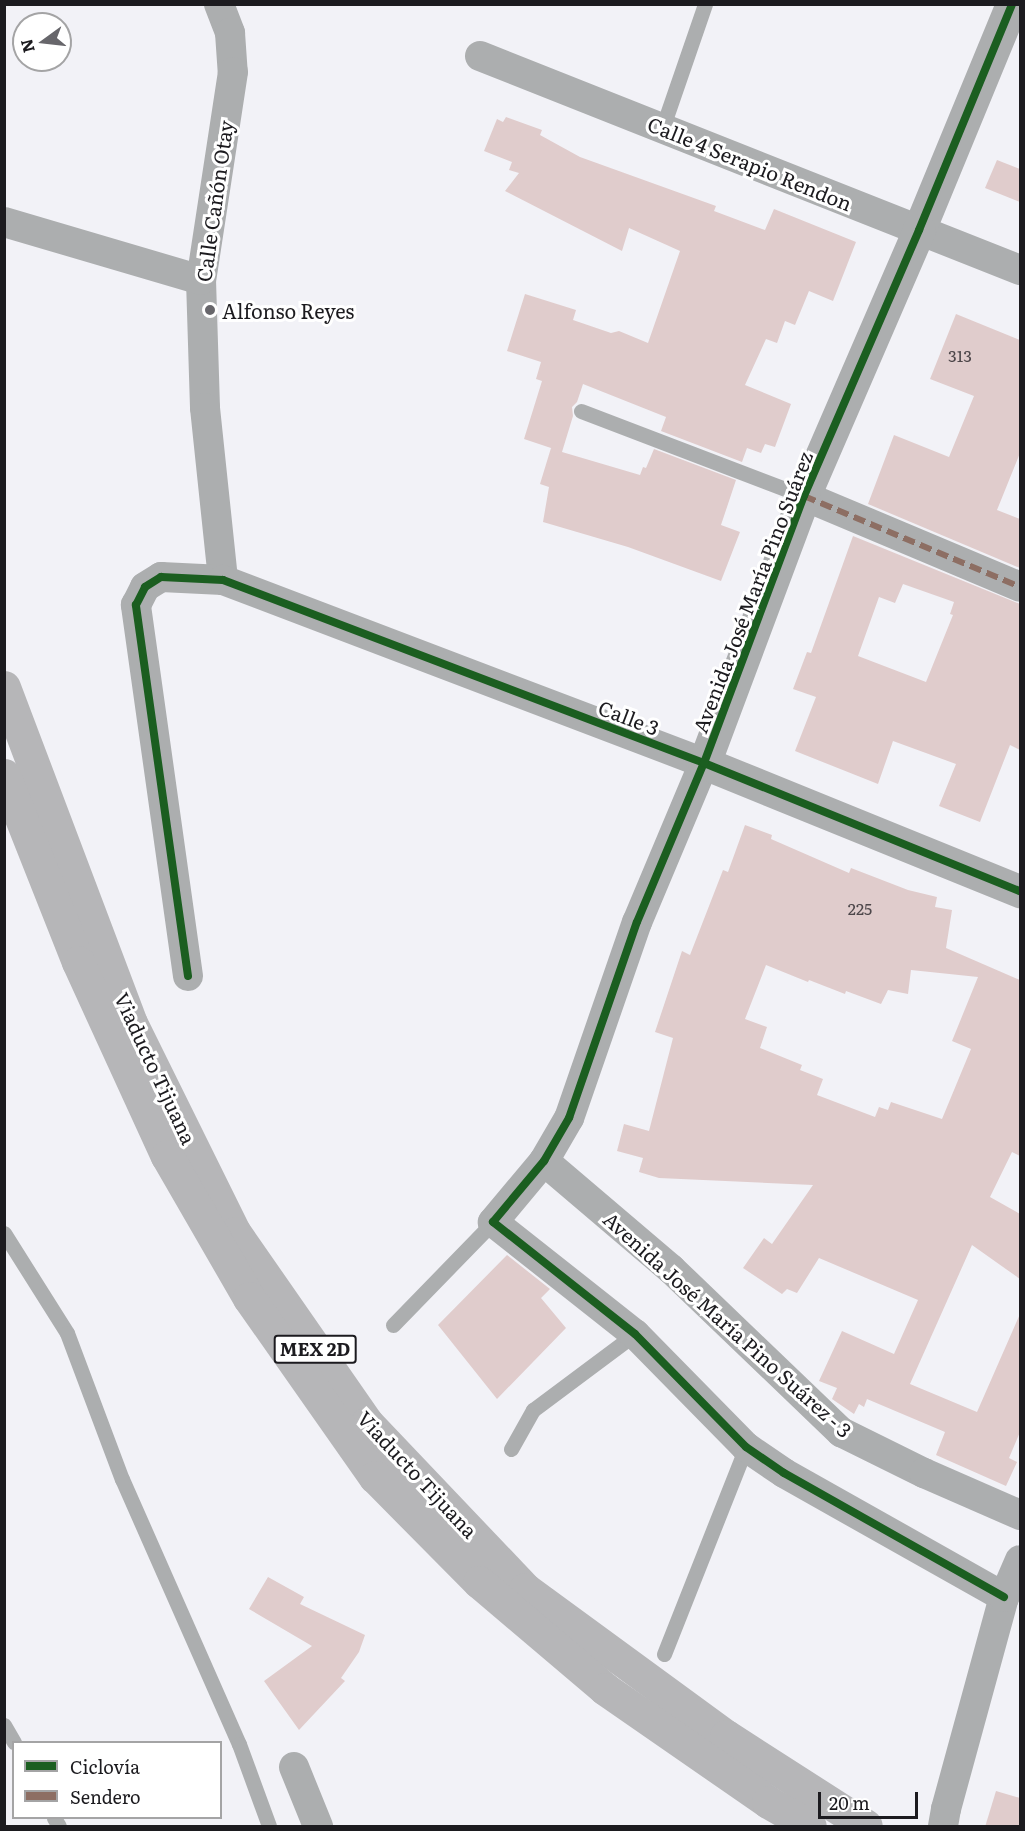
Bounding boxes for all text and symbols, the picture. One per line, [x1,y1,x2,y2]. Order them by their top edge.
north arrow [12,12,72,72]
text: N [13,37,40,56]
street label: Calle 4 Serapio Rendon [644,111,856,215]
street label: Calle Cañón Otay [191,119,237,283]
place label: Alfonso Reyes [222,298,354,322]
marker: Alfonso Reyes [203,303,217,317]
house number: 313 [948,345,972,365]
street label: Avenida José María Pino Suárez [687,448,817,736]
street label: Calle 3 [595,695,663,739]
house number: 225 [848,898,872,918]
street label: Viaducto Tijuana [110,988,202,1148]
street label: Avenida José María Pino Suárez - 3 [599,1206,857,1442]
road number: MEX 2D [273,1334,357,1364]
street label: Viaducto Tijuana [353,1406,483,1542]
legend [12,1741,222,1819]
text: Ciclovía [70,1753,140,1780]
scale bar [821,1780,922,1818]
text: Sendero [70,1783,141,1810]
text: 20 m [829,1789,870,1816]

